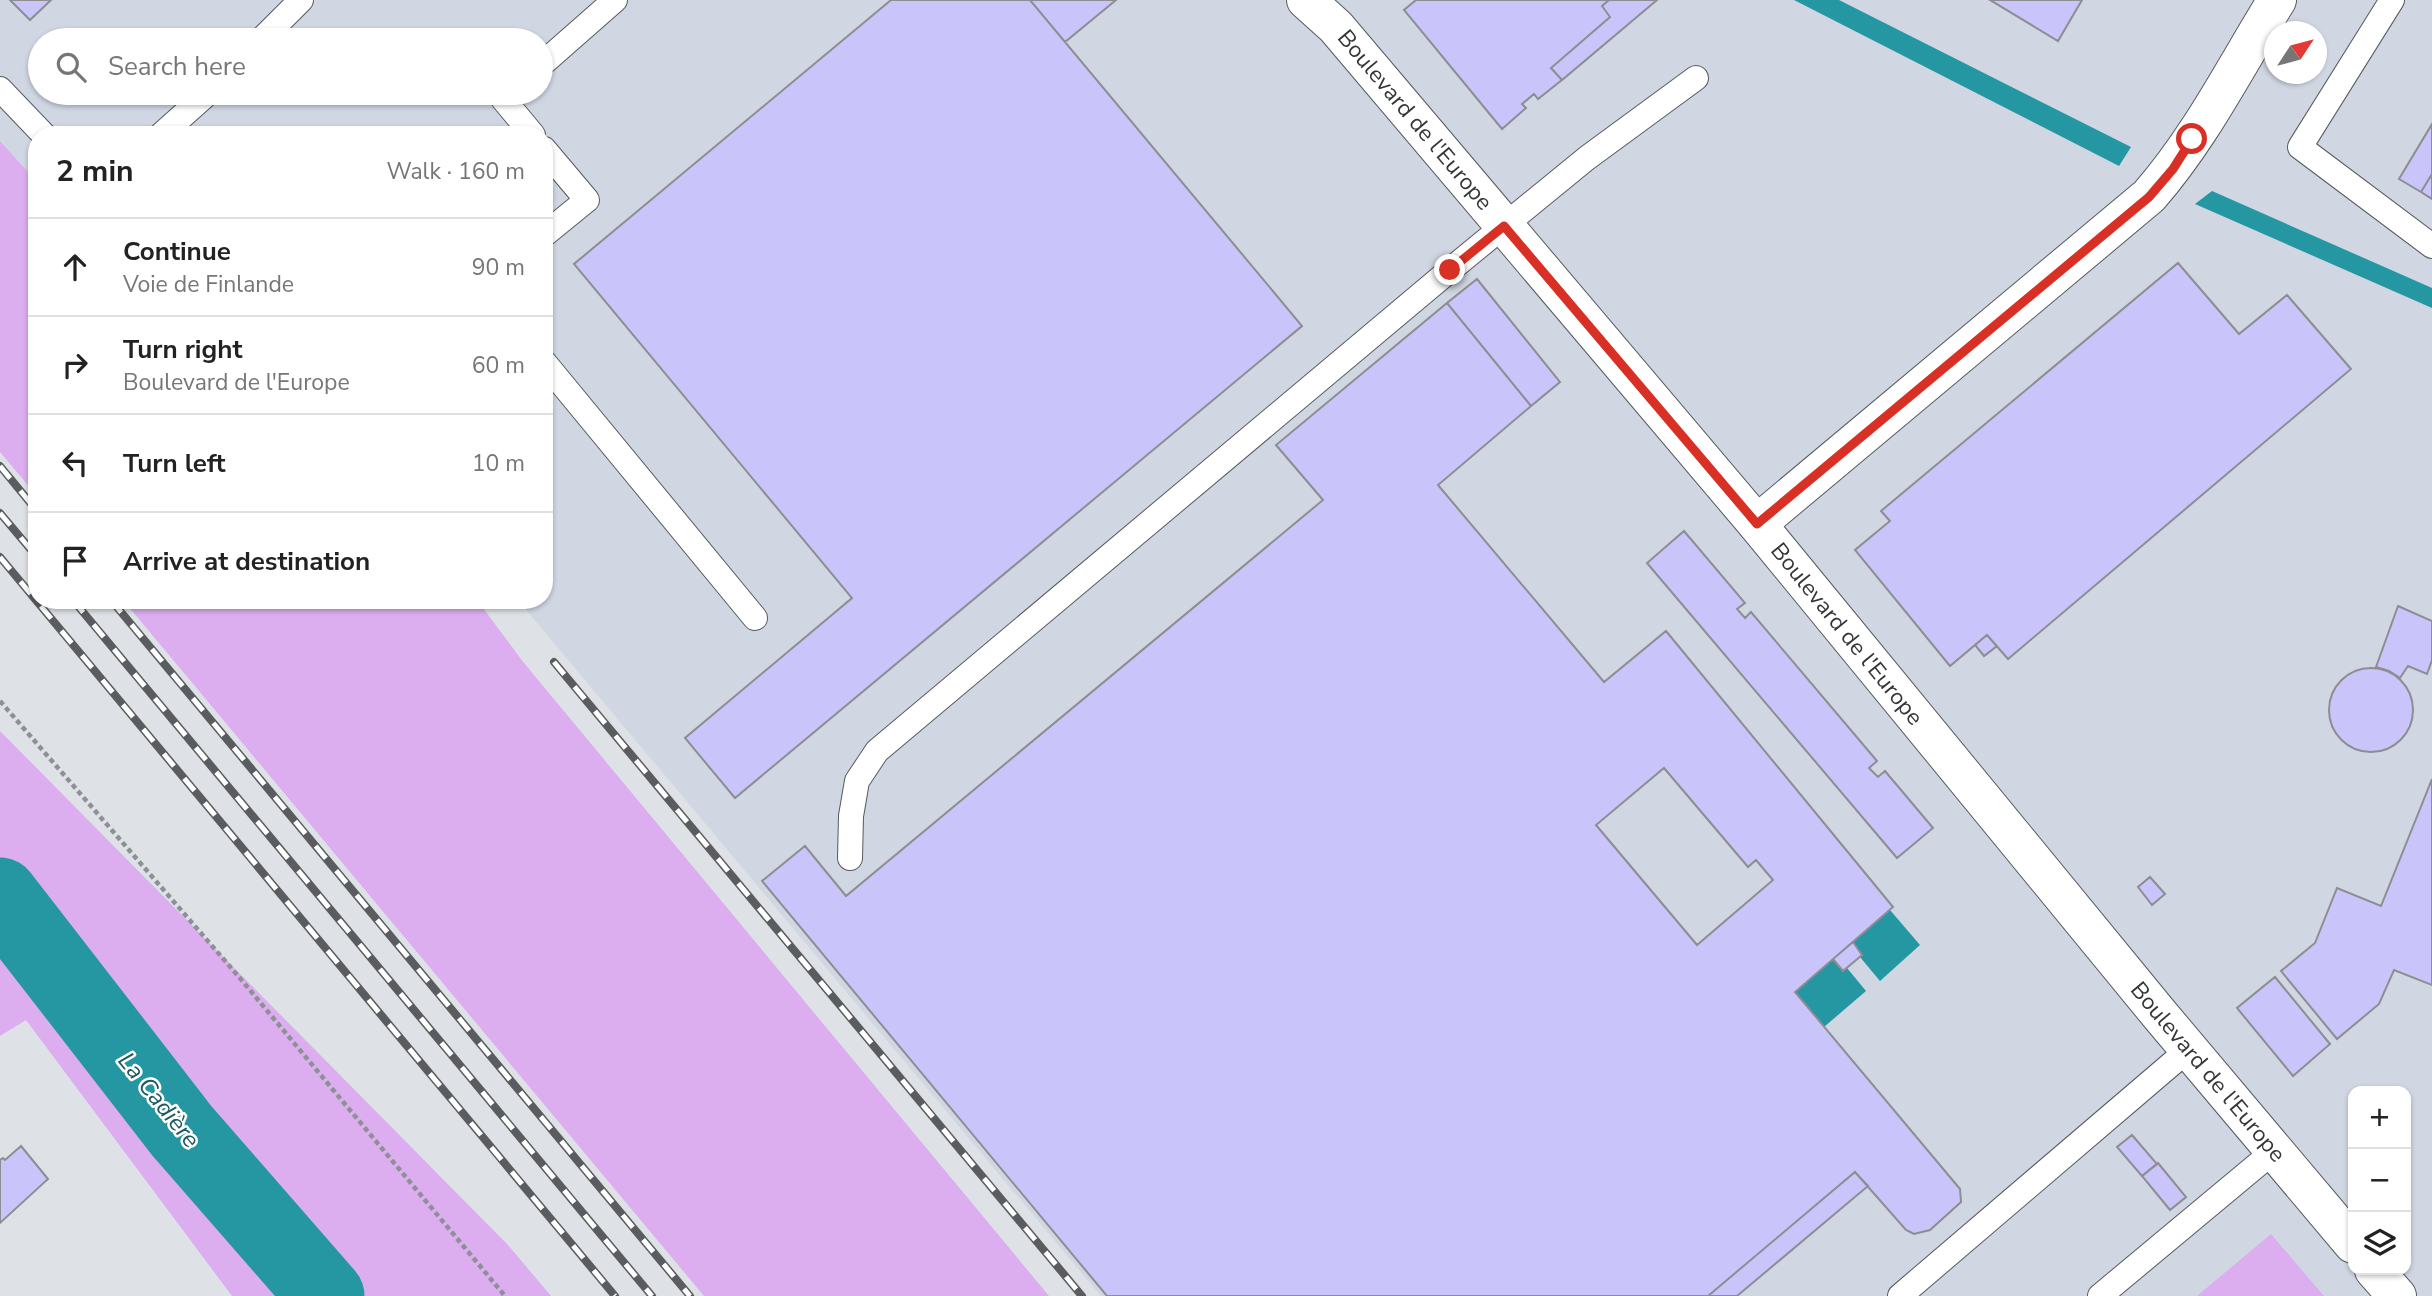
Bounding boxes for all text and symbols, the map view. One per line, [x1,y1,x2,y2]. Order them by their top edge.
north arrow [2264,21,2327,84]
street label: Boulevard de l'Europe [1330,23,1500,217]
search box [28,28,553,105]
icon: search [52,48,90,86]
text: Search here [108,49,246,84]
route start [2176,123,2207,154]
text: 2 min [56,151,134,192]
text: Walk · 160 m [386,156,525,187]
text: Continue [123,234,231,269]
icon: ahead [56,248,94,286]
text: 90 m [472,252,525,283]
route end [1434,254,1465,285]
text: Voie de Finlande [123,269,294,300]
text: Turn right [123,332,242,367]
icon: right [56,346,94,384]
text: 60 m [472,350,525,381]
text: Boulevard de l'Europe [123,367,350,398]
icon: left [56,444,94,482]
text: Turn left [123,446,226,481]
text: 10 m [472,448,525,479]
street label: Boulevard de l'Europe [1764,536,1930,732]
icon: arrive [56,542,94,580]
text: Arrive at destination [123,544,370,579]
street label: Boulevard de l'Europe [2123,975,2293,1169]
water label: La Cadière [111,1046,207,1155]
map controls [2348,1086,2411,1275]
button: + [2348,1086,2411,1149]
button: − [2348,1149,2411,1212]
button: layers [2348,1212,2411,1275]

